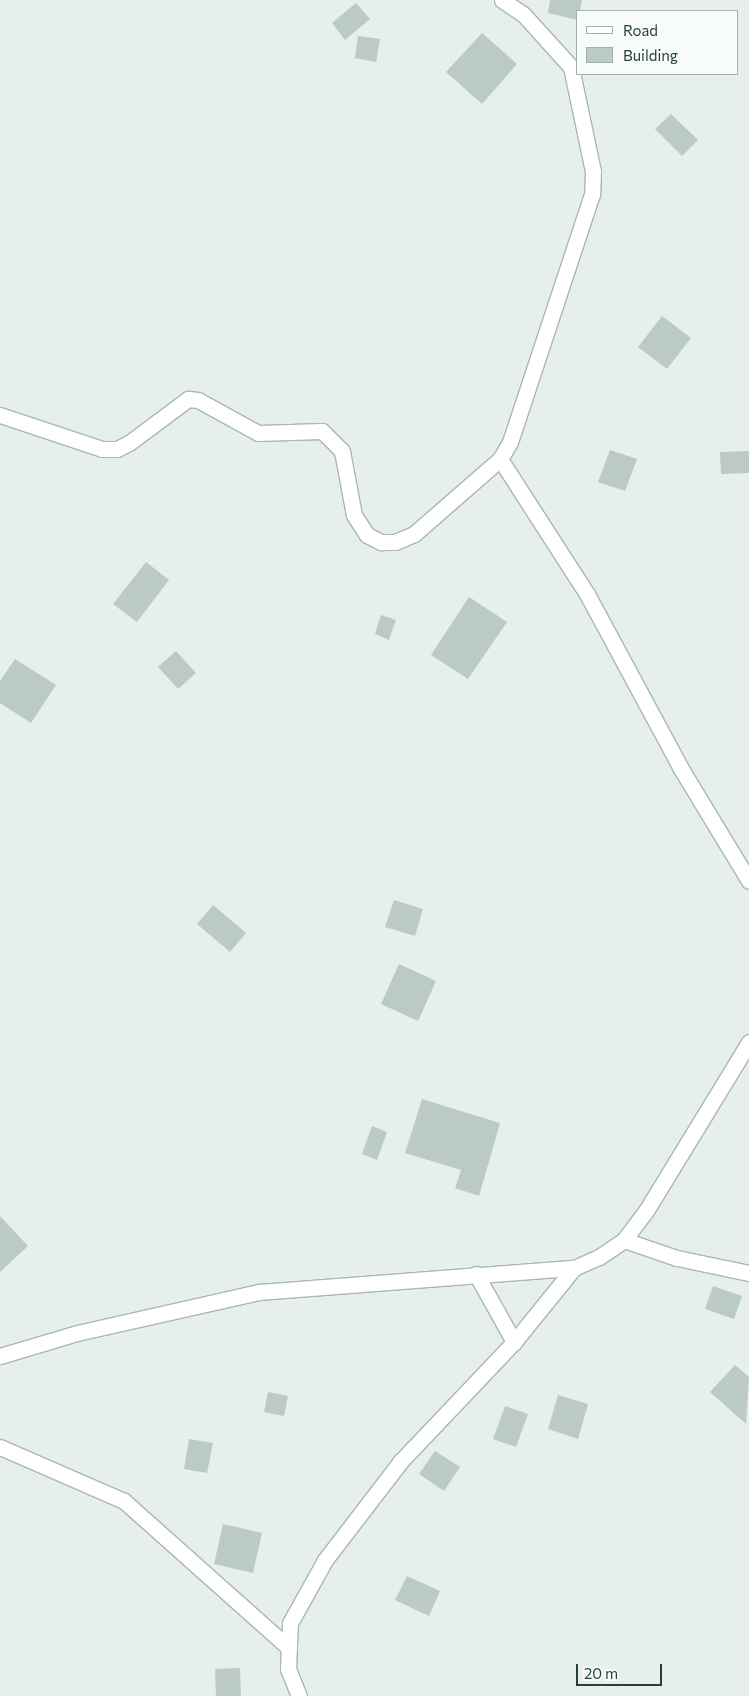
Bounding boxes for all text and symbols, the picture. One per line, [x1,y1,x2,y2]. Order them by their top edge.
legend [576,10,739,75]
text: Road [623,21,658,39]
text: Building [623,46,678,64]
scale bar [579,1654,665,1686]
text: 20 m [584,1664,618,1682]

